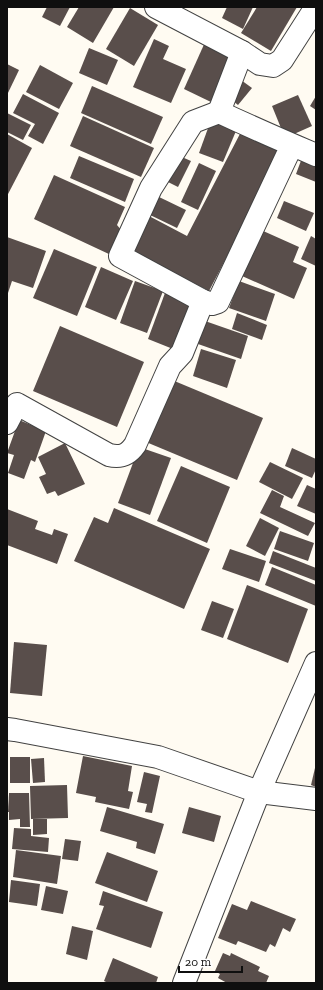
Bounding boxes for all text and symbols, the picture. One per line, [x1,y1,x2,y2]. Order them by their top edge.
scale bar [179,948,242,974]
text: 20 m [185,955,212,969]

